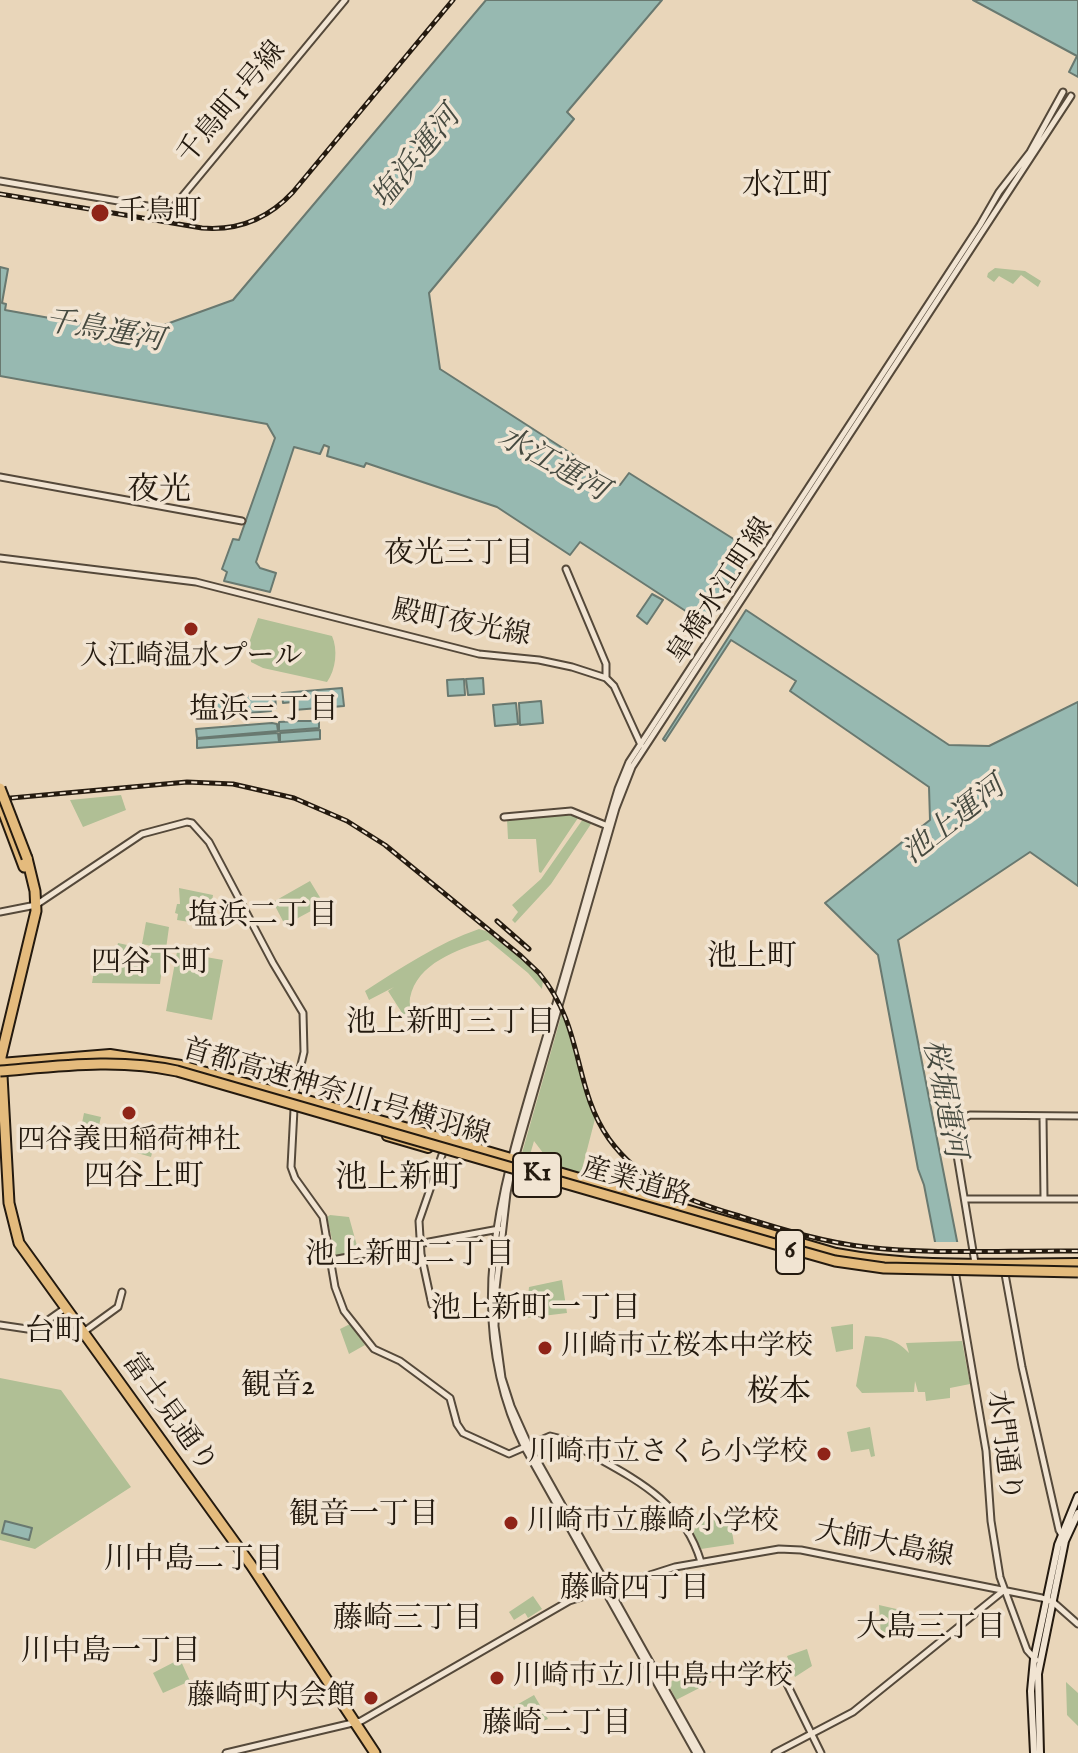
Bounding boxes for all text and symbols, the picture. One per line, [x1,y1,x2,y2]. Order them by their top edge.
street label: 千鳥町1号線 [172,36,294,172]
water label: 塩浜運河 [366,101,470,217]
district label: 水江町 [742,170,832,206]
place label: 千鳥町 [118,196,202,230]
marker: 千鳥町 [89,202,111,224]
water label: 千鳥運河 [42,305,166,361]
water label: 水江運河 [491,421,613,511]
district label: 夜光 [127,473,191,511]
street label: 皐橋水江町線 [662,512,782,672]
district label: 夜光三丁目 [384,538,534,574]
street label: 殿町夜光線 [389,595,533,655]
marker: 入江崎温水プール [182,620,200,638]
place label: 入江崎温水プール [79,641,303,675]
district label: 塩浜三丁目 [189,694,339,730]
water label: 池上運河 [897,771,1013,873]
district label: 塩浜二丁目 [188,900,338,936]
district label: 池上町 [707,941,797,977]
district label: 四谷下町 [91,947,211,983]
district label: 池上新町三丁目 [346,1007,556,1043]
street label: 首都高速神奈川1号横羽線 [178,1034,494,1154]
water label: 桜堀運河 [913,1037,971,1161]
marker: 四谷義田稲荷神社 [120,1104,138,1122]
place label: 四谷義田稲荷神社 [17,1125,241,1159]
street label: 産業道路 [578,1152,694,1216]
road number: K1 [513,1153,561,1197]
district label: 四谷上町 [84,1161,204,1197]
district label: 池上新町 [335,1161,463,1199]
road number: 6 [776,1230,804,1274]
district label: 池上新町二丁目 [305,1239,515,1275]
district label: 池上新町一丁目 [431,1293,641,1329]
district label: 台町 [25,1316,85,1352]
place label: 川崎市立桜本中学校 [561,1331,813,1365]
marker: 川崎市立桜本中学校 [536,1339,554,1357]
street label: 富士見通り [113,1347,223,1481]
district label: 観音2 [241,1370,315,1406]
district label: 桜本 [747,1375,811,1413]
street label: 水門通り [979,1388,1025,1504]
place label: 川崎市立さくら小学校 [528,1437,808,1471]
marker: 川崎市立さくら小学校 [815,1445,833,1463]
district label: 観音一丁目 [289,1499,439,1535]
place label: 川崎市立藤崎小学校 [527,1506,779,1540]
marker: 川崎市立藤崎小学校 [502,1514,520,1532]
street label: 大師大島線 [812,1516,956,1576]
district label: 川中島二丁目 [104,1544,284,1580]
district label: 藤崎四丁目 [560,1573,710,1609]
district label: 藤崎三丁目 [333,1603,483,1639]
district label: 大島三丁目 [856,1612,1006,1648]
district label: 川中島一丁目 [21,1636,201,1672]
place label: 川崎市立川中島中学校 [513,1661,793,1695]
marker: 川崎市立川中島中学校 [488,1669,506,1687]
place label: 藤崎町内会館 [187,1681,355,1715]
marker: 藤崎町内会館 [362,1689,380,1707]
district label: 藤崎二丁目 [482,1708,632,1744]

